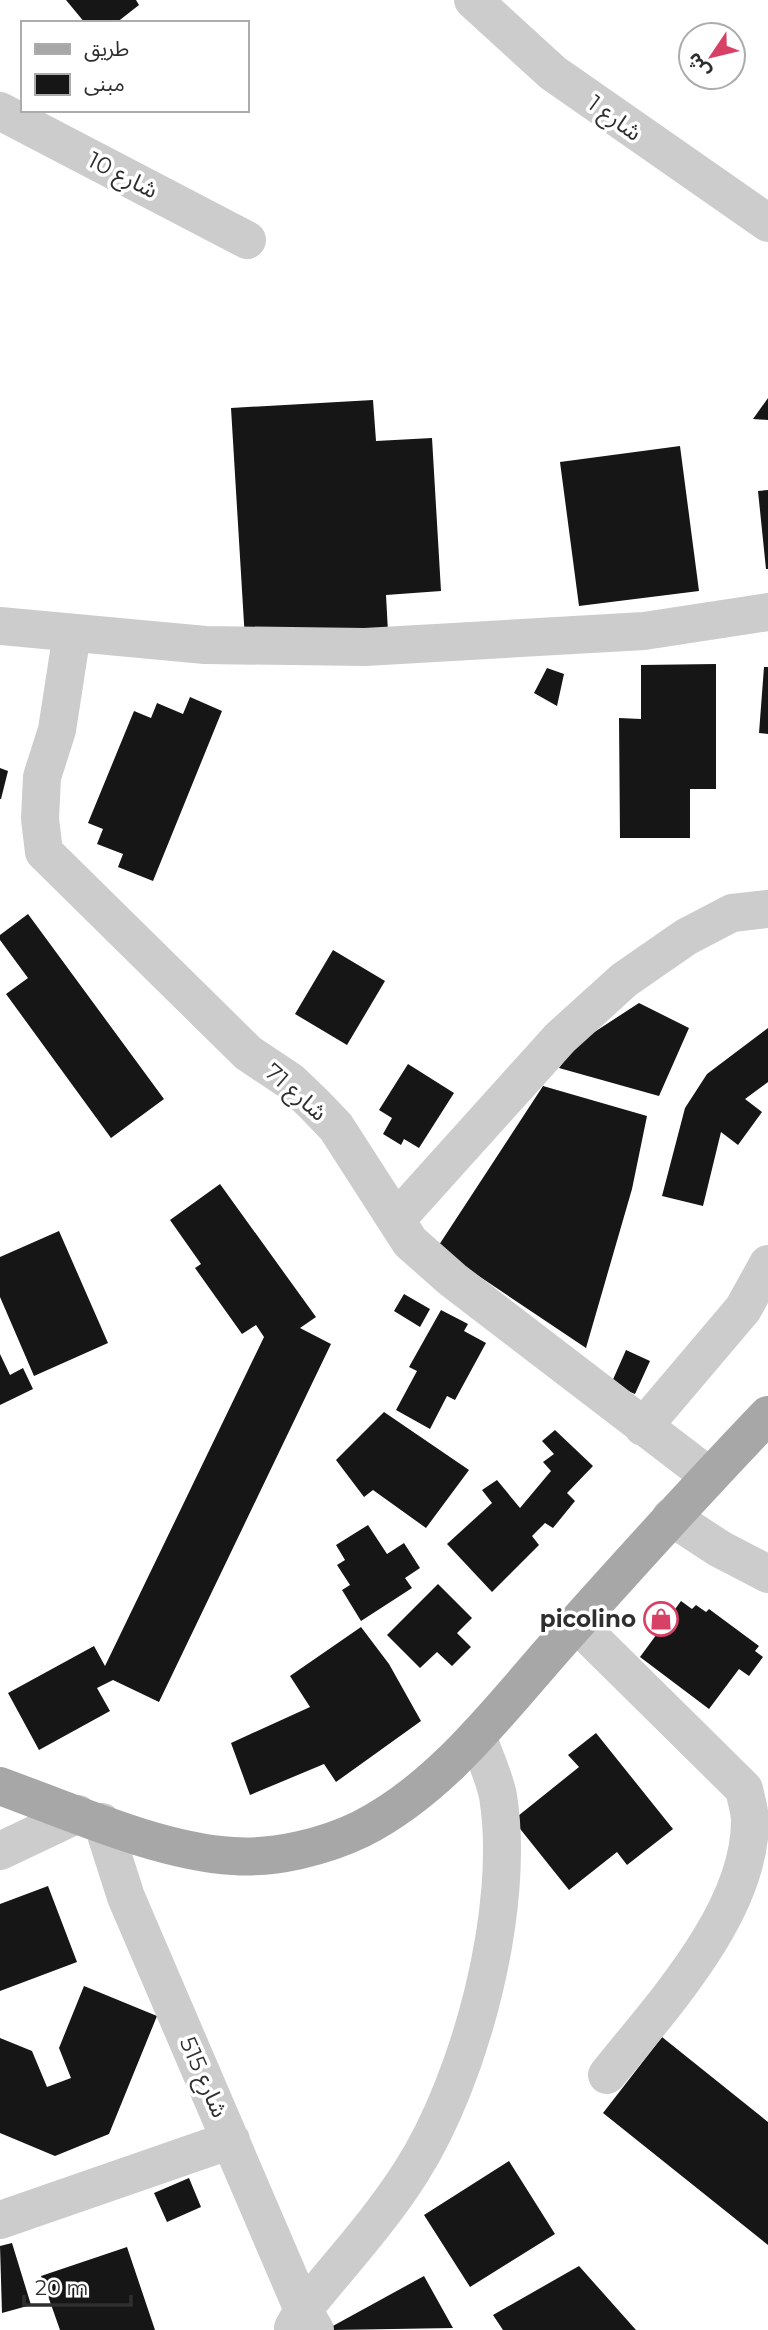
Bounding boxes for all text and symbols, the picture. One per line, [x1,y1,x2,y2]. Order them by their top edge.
legend [21,21,248,112]
north arrow [677,21,747,91]
text: طريق [84,36,129,62]
text: ش [682,48,715,83]
text: مبنى [84,71,125,96]
street label: شارع 1 [581,89,647,149]
street label: شارع 10 [82,146,162,207]
street label: شارع 71 [257,1058,333,1129]
shop icon: picolino [642,1600,680,1638]
place label: picolino [540,1605,636,1633]
street label: شارع 515 [171,2032,234,2123]
scale bar [24,2264,131,2308]
text: 20 m [35,2275,89,2300]

